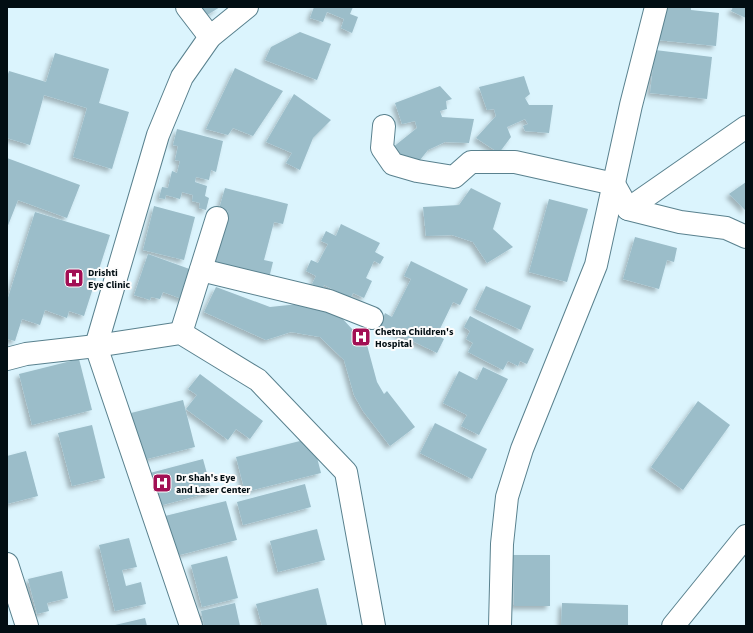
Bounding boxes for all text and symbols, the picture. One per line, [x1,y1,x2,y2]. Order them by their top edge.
place label: Drishti Eye Clinic [88,266,131,292]
hospital icon: Drishti Eye Clinic [63,267,85,289]
place label: Chetna Children's Hospital [375,325,454,351]
hospital icon: Chetna Children's Hospital [350,326,372,348]
place label: Dr Shah's Eye and Laser Center [176,471,250,497]
hospital icon: Dr Shah's Eye and Laser Center [151,472,173,494]

